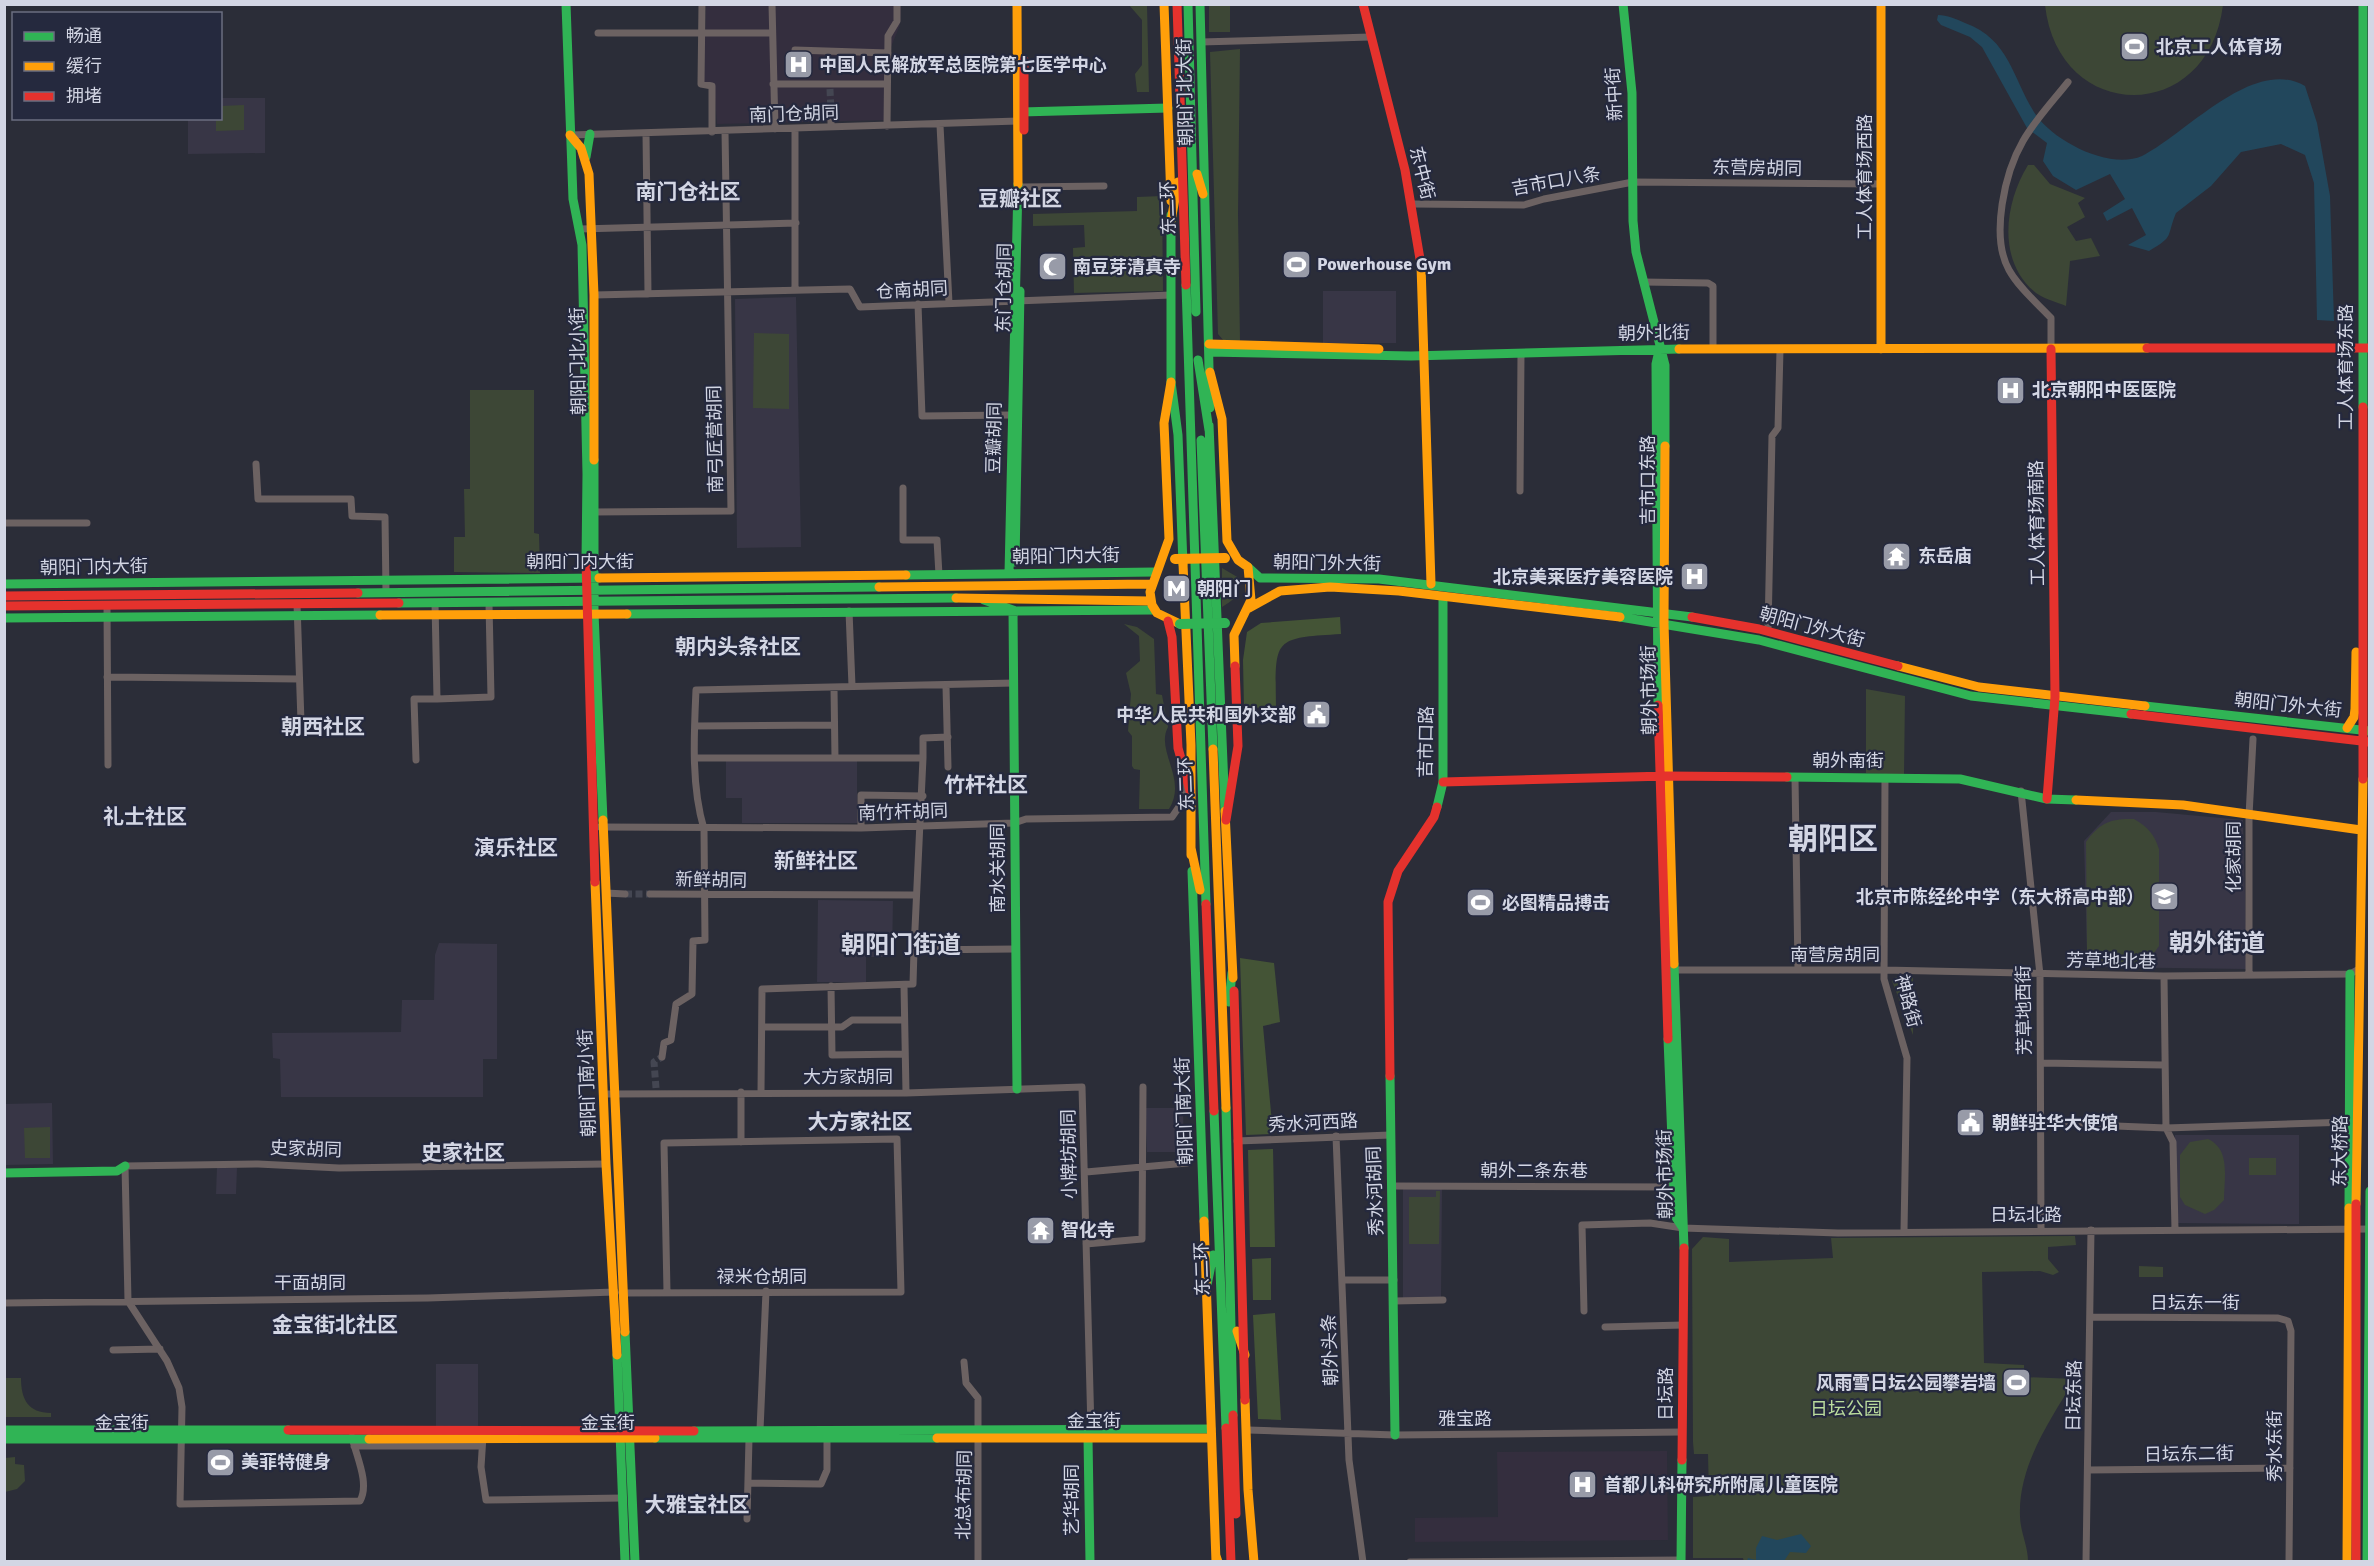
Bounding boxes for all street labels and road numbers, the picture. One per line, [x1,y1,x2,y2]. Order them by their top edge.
street label: 朝阳门北大街 [1173,38,1197,146]
street label: 新中街 [1602,66,1626,122]
street label: 南门仓胡同 [749,101,839,127]
street label: 工人体育场西路 [1854,114,1876,240]
street label: 东中街 [1405,144,1439,202]
street label: 东营房胡同 [1712,156,1802,180]
street label: 吉市口八条 [1510,162,1602,200]
street label: 东二环 [1156,181,1180,235]
street label: 东门仓胡同 [992,243,1016,333]
street label: 仓南胡同 [875,277,949,303]
street label: 工人体育场东路 [2335,304,2357,430]
street label: 朝阳门北小街 [566,307,590,415]
street label: 朝外北街 [1618,321,1690,345]
street label: 南弓匠营胡同 [703,385,727,493]
street label: 豆瓣胡同 [982,402,1006,474]
street label: 吉市口东路 [1637,435,1659,525]
street label: 工人体育场南路 [2025,460,2049,586]
street label: 朝阳门内大街 [1012,544,1120,568]
street label: 朝阳门内大街 [526,551,634,573]
street label: 朝阳门外大街 [1273,551,1381,575]
street label: 朝阳门内大街 [40,555,148,579]
street label: 朝阳门外大街 [1757,602,1867,652]
street label: 朝外市场街 [1637,645,1661,735]
street label: 朝阳门外大街 [2233,688,2343,722]
street label: 吉市口路 [1414,706,1438,778]
street label: 朝外南街 [1812,750,1884,772]
street label: 东二环 [1174,757,1198,811]
street label: 南竹杆胡同 [858,799,948,825]
street label: 化家胡同 [2223,821,2245,893]
street label: 南水关胡同 [987,823,1009,913]
street label: 新鲜胡同 [675,868,747,892]
street label: 南营房胡同 [1790,944,1880,966]
street label: 芳草地北巷 [2066,949,2156,973]
street label: 芳草地西街 [2012,965,2036,1055]
street label: 神路街 [1890,972,1926,1030]
street label: 朝阳门南小街 [574,1029,600,1137]
street label: 朝阳门南大街 [1171,1057,1197,1165]
street label: 大方家胡同 [803,1066,893,1088]
street label: 小牌坊胡同 [1057,1109,1081,1199]
street label: 秀水河西路 [1267,1110,1359,1136]
street label: 东大桥路 [2328,1115,2352,1187]
street label: 朝外市场街 [1653,1129,1677,1219]
street label: 史家胡同 [270,1137,342,1161]
street label: 秀水河胡同 [1362,1146,1388,1236]
street label: 朝外二条东巷 [1480,1160,1588,1182]
street label: 日坛北路 [1990,1204,2062,1226]
street label: 东二环 [1190,1242,1214,1296]
street label: 禄米仓胡同 [717,1266,807,1288]
street label: 干面胡同 [274,1272,346,1294]
street label: 日坛东一街 [2150,1292,2240,1314]
street label: 朝外头条 [1318,1314,1342,1386]
street label: 日坛东路 [2062,1360,2086,1432]
street label: 日坛路 [1655,1367,1677,1421]
street label: 雅宝路 [1438,1408,1492,1430]
street label: 金宝街 [1067,1410,1121,1432]
street label: 秀水东街 [2264,1410,2286,1482]
street label: 金宝街 [95,1412,149,1434]
street label: 金宝街 [581,1412,635,1434]
street label: 日坛东二街 [2144,1442,2234,1466]
street label: 北总布胡同 [952,1450,976,1540]
street label: 艺华胡同 [1061,1464,1083,1536]

